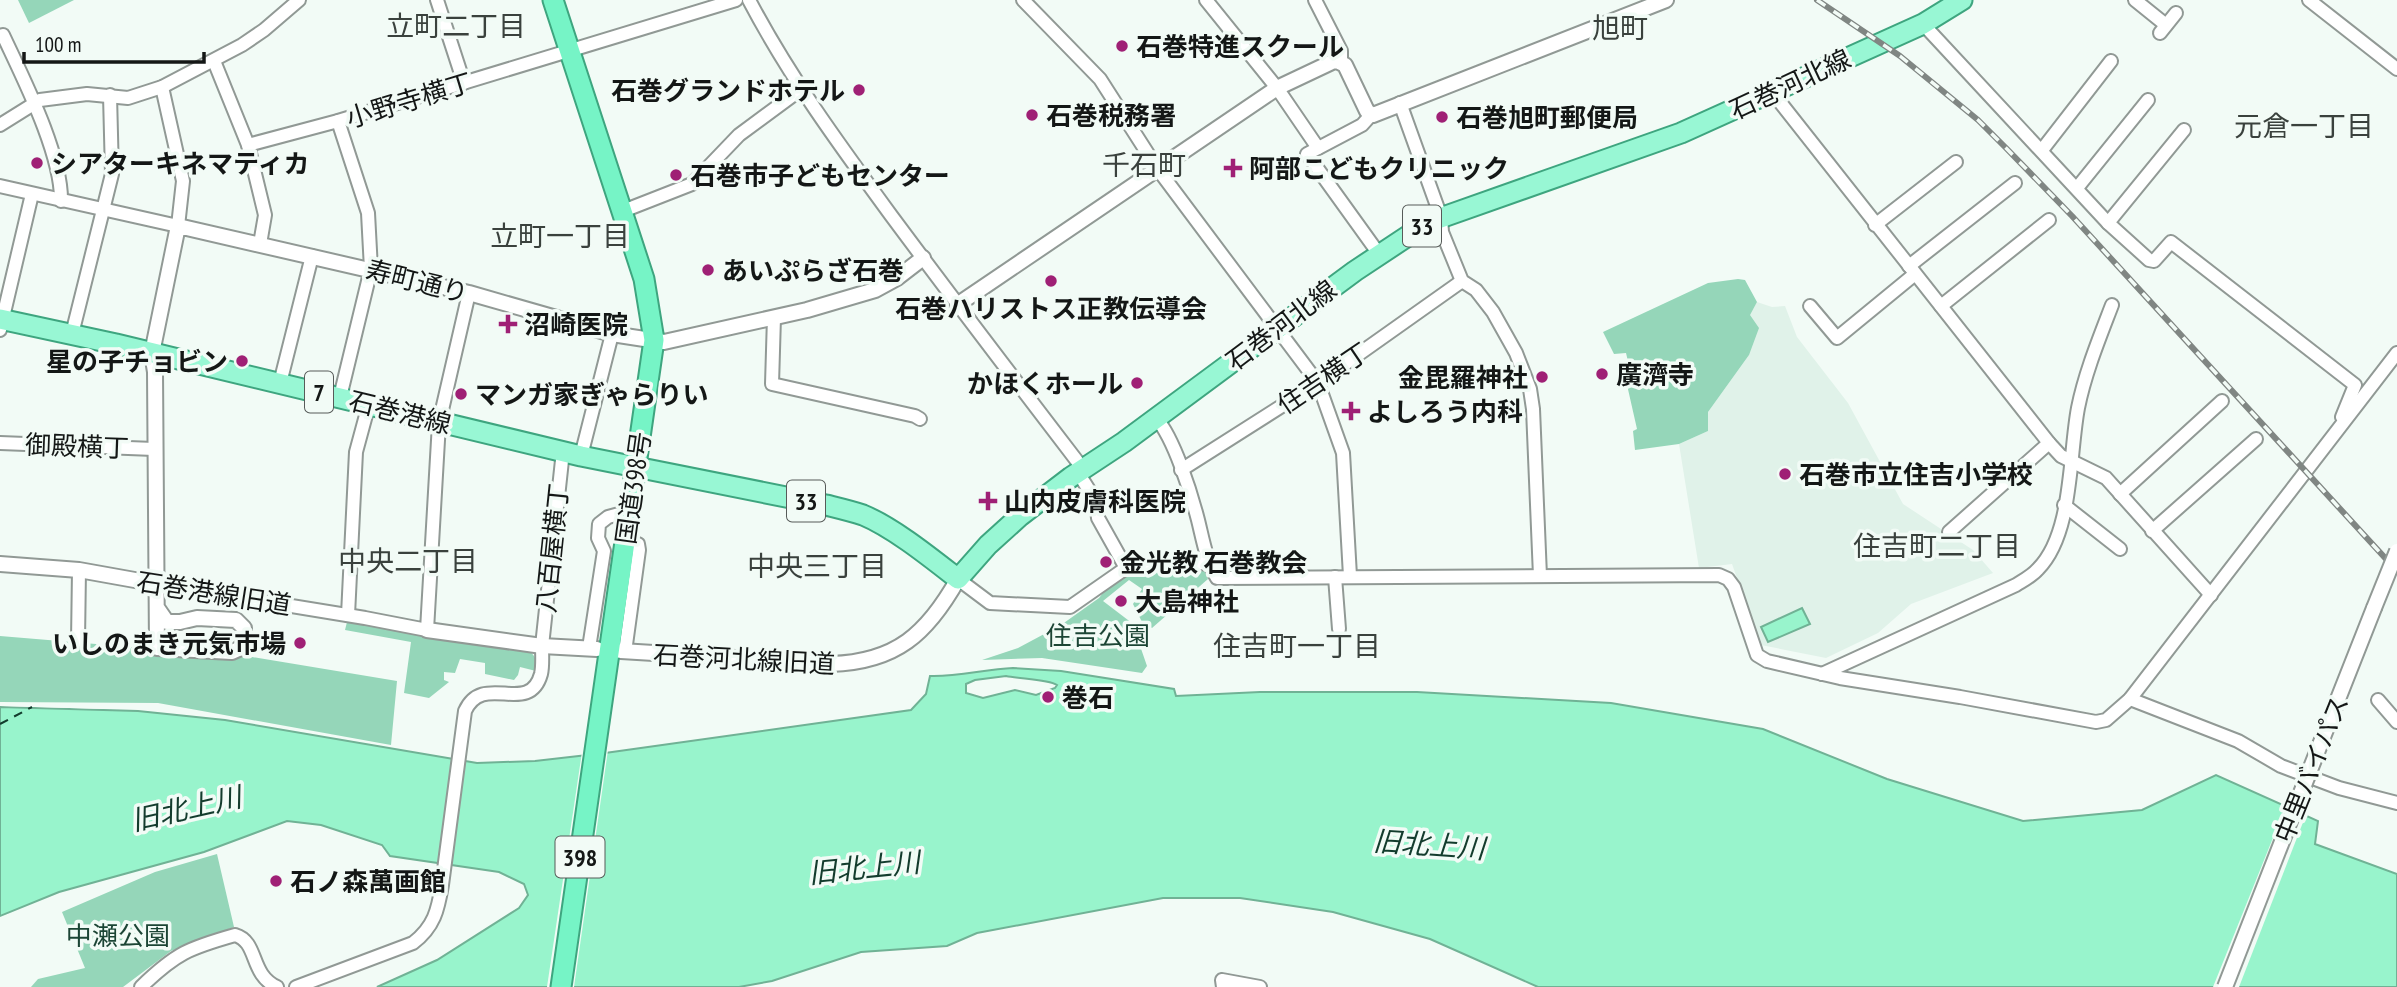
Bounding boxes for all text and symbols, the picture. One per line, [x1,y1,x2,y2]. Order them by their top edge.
district label: 立町二丁目 [386,7,526,44]
district label: 旭町 [1592,9,1648,46]
scale bar [24,21,205,65]
place label: 石巻特進スクール [1136,30,1344,63]
text: 100 m [35,31,81,58]
marker: 石巻特進スクール [1114,38,1130,54]
street label: 石巻河北線 [1724,42,1856,126]
street label: 小野寺横丁 [342,65,476,135]
place label: 石巻グランドホテル [611,74,845,107]
marker: 石巻グランドホテル [851,82,867,98]
place label: 石巻税務署 [1046,99,1176,132]
place label: 石巻旭町郵便局 [1456,101,1638,134]
marker: 石巻税務署 [1024,107,1040,123]
district label: 元倉一丁目 [2234,107,2374,144]
marker: 石巻旭町郵便局 [1434,109,1450,125]
district label: 千石町 [1102,146,1186,183]
place label: シアターキネマティカ [51,147,309,180]
place label: 阿部こどもクリニック [1249,152,1509,185]
marker: シアターキネマティカ [29,155,45,171]
marker: 阿部こどもクリニック [1223,158,1243,178]
place label: 石巻市子どもセンター [690,159,950,192]
marker: 石巻市子どもセンター [668,167,684,183]
road number: 33 [1403,206,1441,246]
district label: 立町一丁目 [490,217,630,254]
street label: 寿町通り [363,252,471,310]
place label: あいぷらざ石巻 [722,254,904,287]
marker: あいぷらざ石巻 [700,262,716,278]
marker: 石巻ハリストス正教伝導会 [1043,273,1059,289]
street label: 石巻河北線 [1219,273,1343,377]
place label: 石巻ハリストス正教伝導会 [895,292,1207,325]
place label: 沼崎医院 [524,308,628,341]
marker: 沼崎医院 [498,314,518,334]
street label: 住吉横丁 [1271,335,1375,421]
place label: 星の子チョビン [46,345,228,378]
marker: 星の子チョビン [234,353,250,369]
place label: 廣濟寺 [1616,358,1694,391]
place label: 金毘羅神社 [1398,361,1528,394]
marker: 廣濟寺 [1594,366,1610,382]
place label: かほくホール [967,367,1123,400]
marker: 金毘羅神社 [1534,369,1550,385]
road number: 7 [305,372,333,412]
marker: かほくホール [1129,375,1145,391]
place label: マンガ家ぎゃらりい [475,378,708,411]
street label: 石巻港線 [346,383,454,441]
marker: マンガ家ぎゃらりい [453,386,469,402]
place label: よしろう内科 [1367,395,1523,428]
marker: よしろう内科 [1341,401,1361,421]
street label: 御殿横丁 [24,428,130,464]
street label: 国道398号 [609,430,657,546]
place label: 石巻市立住吉小学校 [1799,458,2033,491]
marker: 石巻市立住吉小学校 [1777,466,1793,482]
road number: 33 [787,480,825,522]
street label: 八百屋横丁 [529,482,575,614]
place label: 山内皮膚科医院 [1004,485,1186,518]
marker: 山内皮膚科医院 [978,491,998,511]
district label: 住吉町二丁目 [1853,527,2021,564]
district label: 中央二丁目 [338,542,478,579]
place label: 金光教 石巻教会 [1120,546,1307,579]
district label: 中央三丁目 [747,547,887,584]
marker: 金光教 石巻教会 [1098,554,1114,570]
street label: 石巻港線旧道 [134,565,294,621]
place label: 大島神社 [1135,585,1239,618]
marker: 大島神社 [1113,593,1129,609]
park label: 住吉公園 [1046,619,1150,652]
place label: いしのまき元気市場 [52,627,286,660]
district label: 住吉町一丁目 [1213,627,1381,664]
marker: いしのまき元気市場 [292,635,308,651]
street label: 石巻河北線旧道 [652,638,836,680]
place label: 巻石 [1062,681,1114,714]
marker: 巻石 [1040,689,1056,705]
street label: 中里バイパス [2267,691,2355,847]
water label: 旧北上川 [127,777,248,839]
water label: 旧北上川 [1372,822,1489,867]
road number: 398 [556,836,604,878]
water label: 旧北上川 [806,842,925,891]
place label: 石ノ森萬画館 [290,865,446,898]
marker: 石ノ森萬画館 [268,873,284,889]
park label: 中瀬公園 [66,919,170,952]

